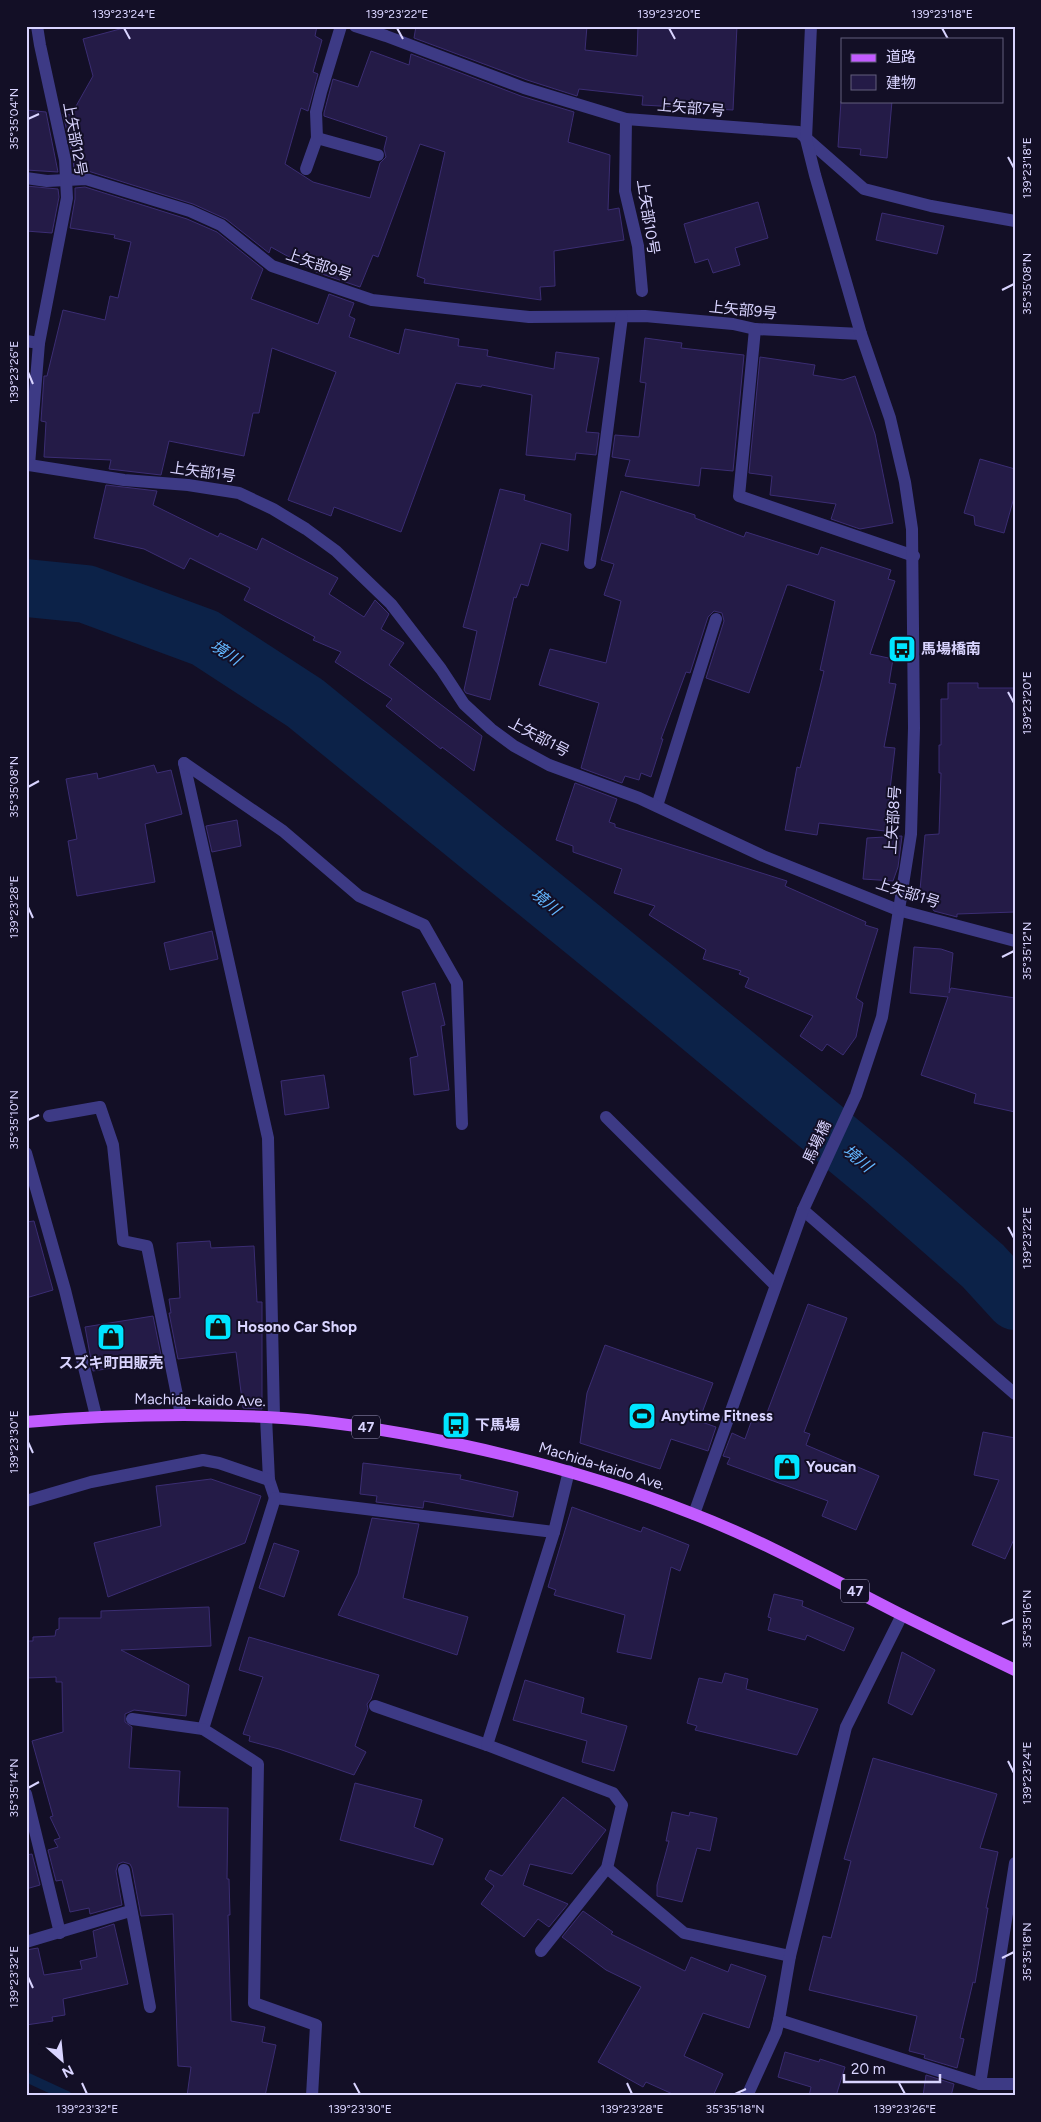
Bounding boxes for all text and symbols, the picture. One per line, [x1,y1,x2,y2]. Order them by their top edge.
text: 139°23'24"E [92,7,156,21]
text: 139°23'22"E [366,7,428,21]
text: 139°23'20"E [637,7,701,21]
text: 139°23'18"E [911,7,973,21]
legend [841,38,1004,102]
text: 道路 [886,48,916,66]
text: 建物 [886,74,916,92]
text: 35°35'04"N [7,88,21,150]
street label: 上矢部7号 [656,96,726,120]
street label: 上矢部12号 [60,101,90,177]
text: 139°23'18"E [1020,137,1034,199]
street label: 上矢部10号 [633,178,663,256]
street label: 上矢部9号 [284,245,354,285]
text: 35°35'08"N [1020,253,1034,315]
street label: 上矢部9号 [708,297,778,323]
text: 139°23'26"E [7,341,21,403]
street label: 上矢部1号 [169,458,237,486]
bus stop icon: 馬場橋南 [887,634,917,664]
water label: 境川 [207,636,246,670]
place label: 馬場橋南 [921,640,981,658]
text: 139°23'20"E [1020,671,1034,735]
street label: 上矢部1号 [506,714,572,760]
text: 35°35'08"N [7,756,21,818]
street label: 上矢部8号 [882,785,904,855]
street label: 上矢部1号 [874,874,942,912]
text: 139°23'28"E [7,875,21,939]
water label: 境川 [527,884,566,920]
text: 35°35'12"N [1020,922,1034,980]
text: 35°35'10"N [7,1090,21,1150]
street label: 馬場橋 [799,1118,835,1166]
water label: 境川 [839,1141,878,1177]
text: 139°23'22"E [1020,1207,1034,1269]
shop icon: Hosono Car Shop [203,1312,233,1342]
place label: Hosono Car Shop [237,1318,357,1336]
shop icon: スズキ町田販売 [96,1322,126,1352]
place label: スズキ町田販売 [58,1354,164,1372]
street label: Machida-kaido Ave. [134,1390,266,1410]
sports icon: Anytime Fitness [627,1401,657,1431]
place label: Anytime Fitness [661,1407,773,1425]
text: 139°23'30"E [7,1410,21,1474]
bus stop icon: 下馬場 [441,1410,471,1440]
road number: 47 [352,1415,380,1438]
place label: 下馬場 [475,1416,520,1434]
street label: Machida-kaido Ave. [537,1438,667,1494]
shop icon: Youcan [772,1452,802,1482]
place label: Youcan [806,1458,856,1476]
road number: 47 [841,1580,869,1602]
text: 35°35'16"N [1020,1590,1034,1648]
text: 139°23'24"E [1020,1741,1034,1805]
text: 35°35'14"N [7,1758,21,1818]
text: 35°35'18"N [1020,1922,1034,1982]
text: 139°23'32"E [7,1946,21,2008]
north arrow [38,2034,88,2084]
scale bar [844,2052,940,2084]
text: 20 m [851,2060,885,2078]
text: N [59,2061,76,2081]
text: 139°23'32"E [56,2102,118,2116]
text: 139°23'30"E [328,2102,392,2116]
text: 139°23'28"E [600,2102,664,2116]
text: 35°35'18"N [705,2102,765,2116]
text: 139°23'26"E [874,2102,936,2116]

